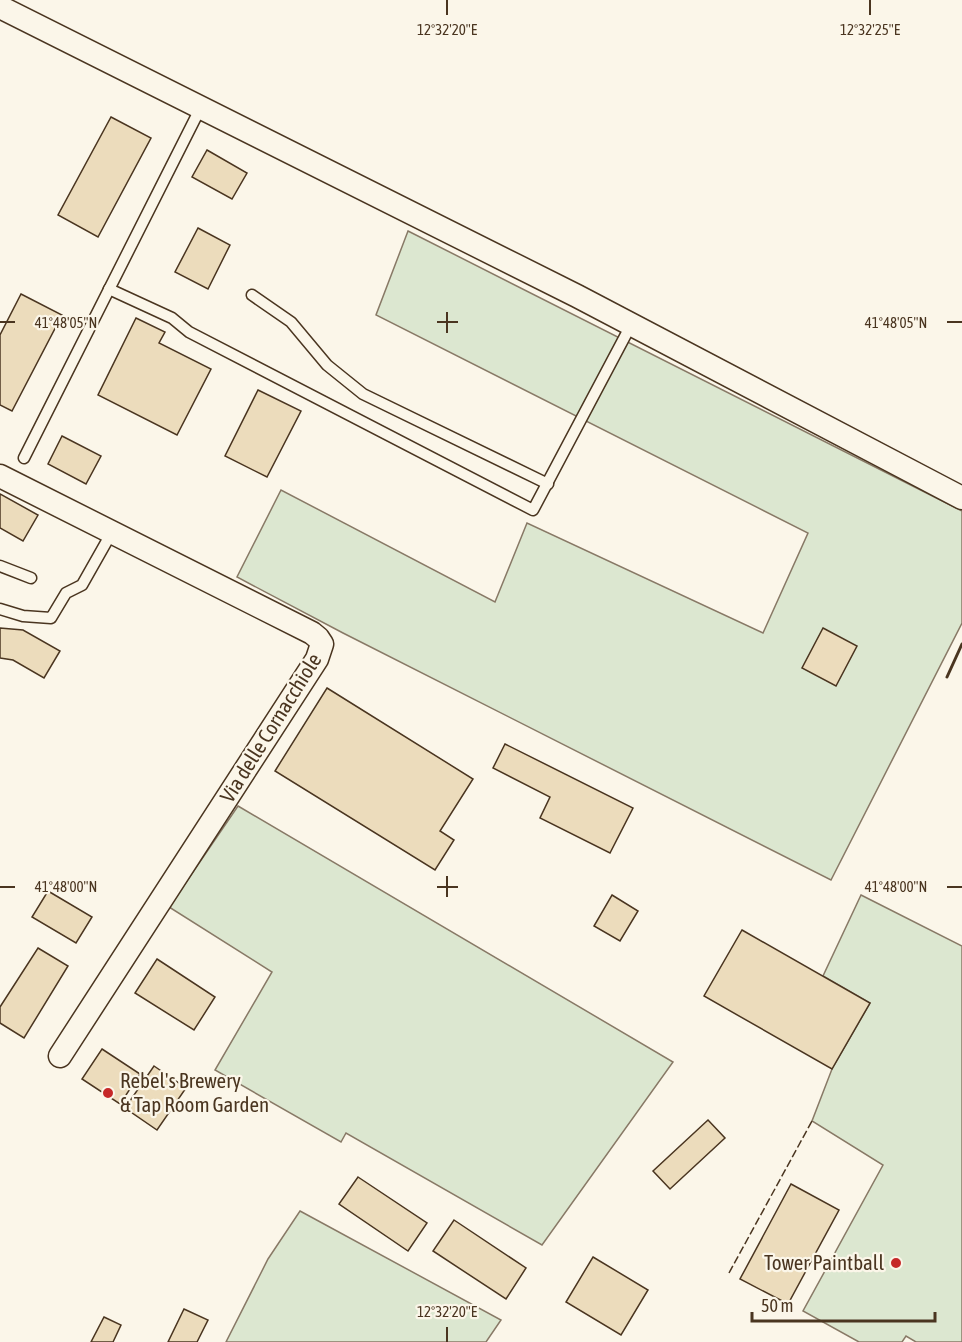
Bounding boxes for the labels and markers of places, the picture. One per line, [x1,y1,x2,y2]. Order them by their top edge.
place label: Rebel's Brewery & Tap Room Garden [120,1068,269,1116]
marker: Rebel's Brewery & Tap Room Garden [101,1086,115,1100]
place label: Tower Paintball [764,1250,884,1274]
marker: Tower Paintball [889,1256,903,1270]

